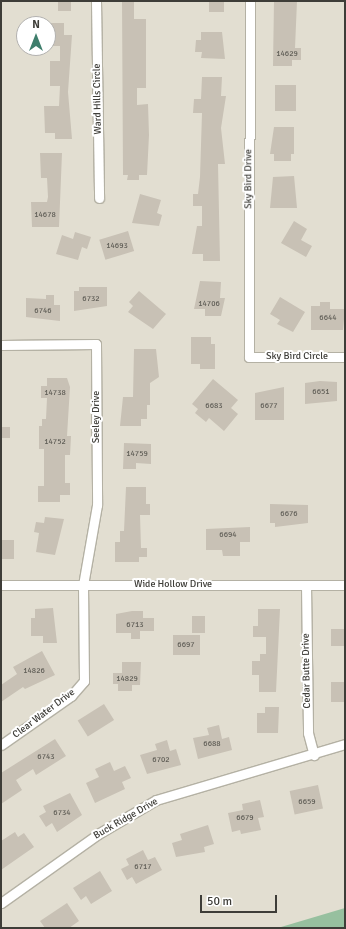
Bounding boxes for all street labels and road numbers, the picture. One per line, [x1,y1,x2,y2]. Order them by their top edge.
street label: Ward Hills Circle [91,63,105,135]
street label: Sky Bird Drive [243,149,255,209]
street label: Sky Bird Circle [266,351,328,363]
street label: Seeley Drive [91,391,103,443]
street label: Wide Hollow Drive [134,579,212,591]
street label: Cedar Butte Drive [300,633,314,709]
street label: Clear Water Drive [11,687,77,741]
street label: Buck Ridge Drive [92,796,160,842]

